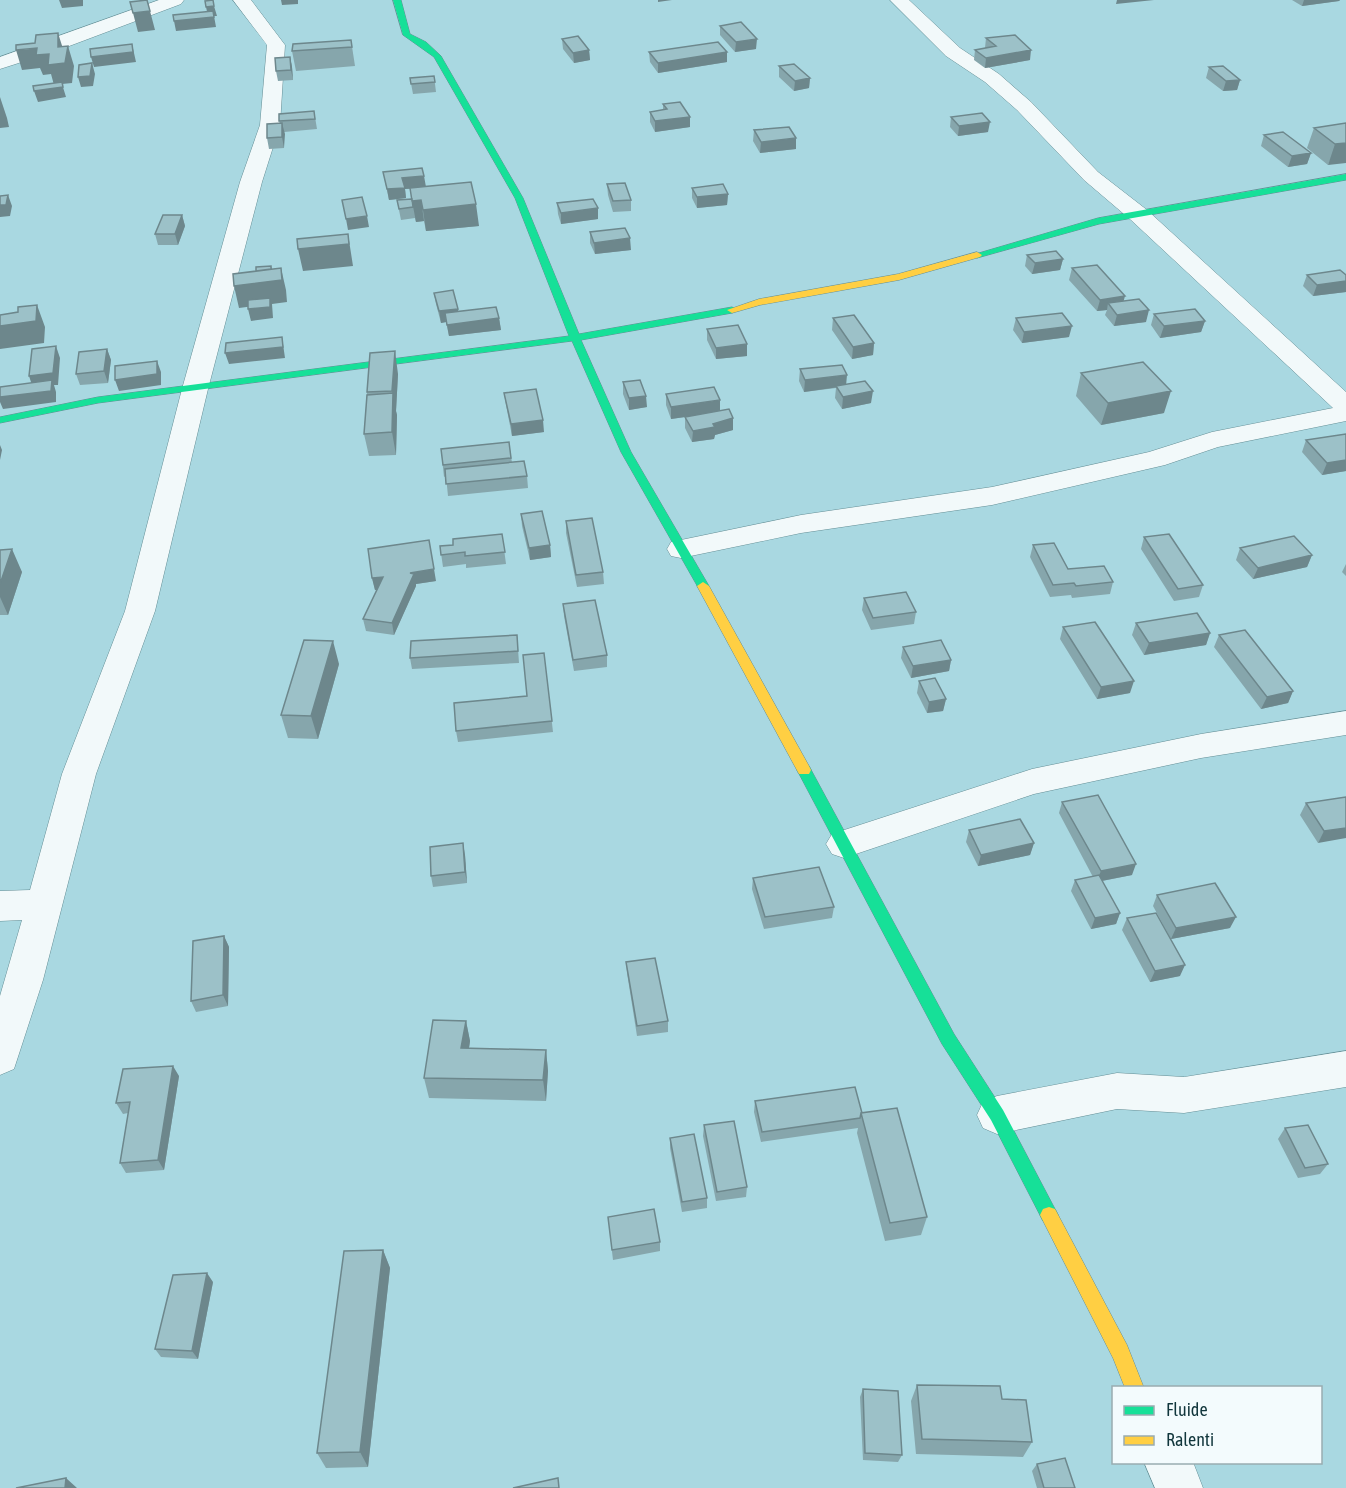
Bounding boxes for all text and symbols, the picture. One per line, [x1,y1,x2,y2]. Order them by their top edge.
legend [1112,1386,1322,1464]
text: Fluide [1166,1399,1208,1420]
text: Ralenti [1166,1429,1214,1450]

